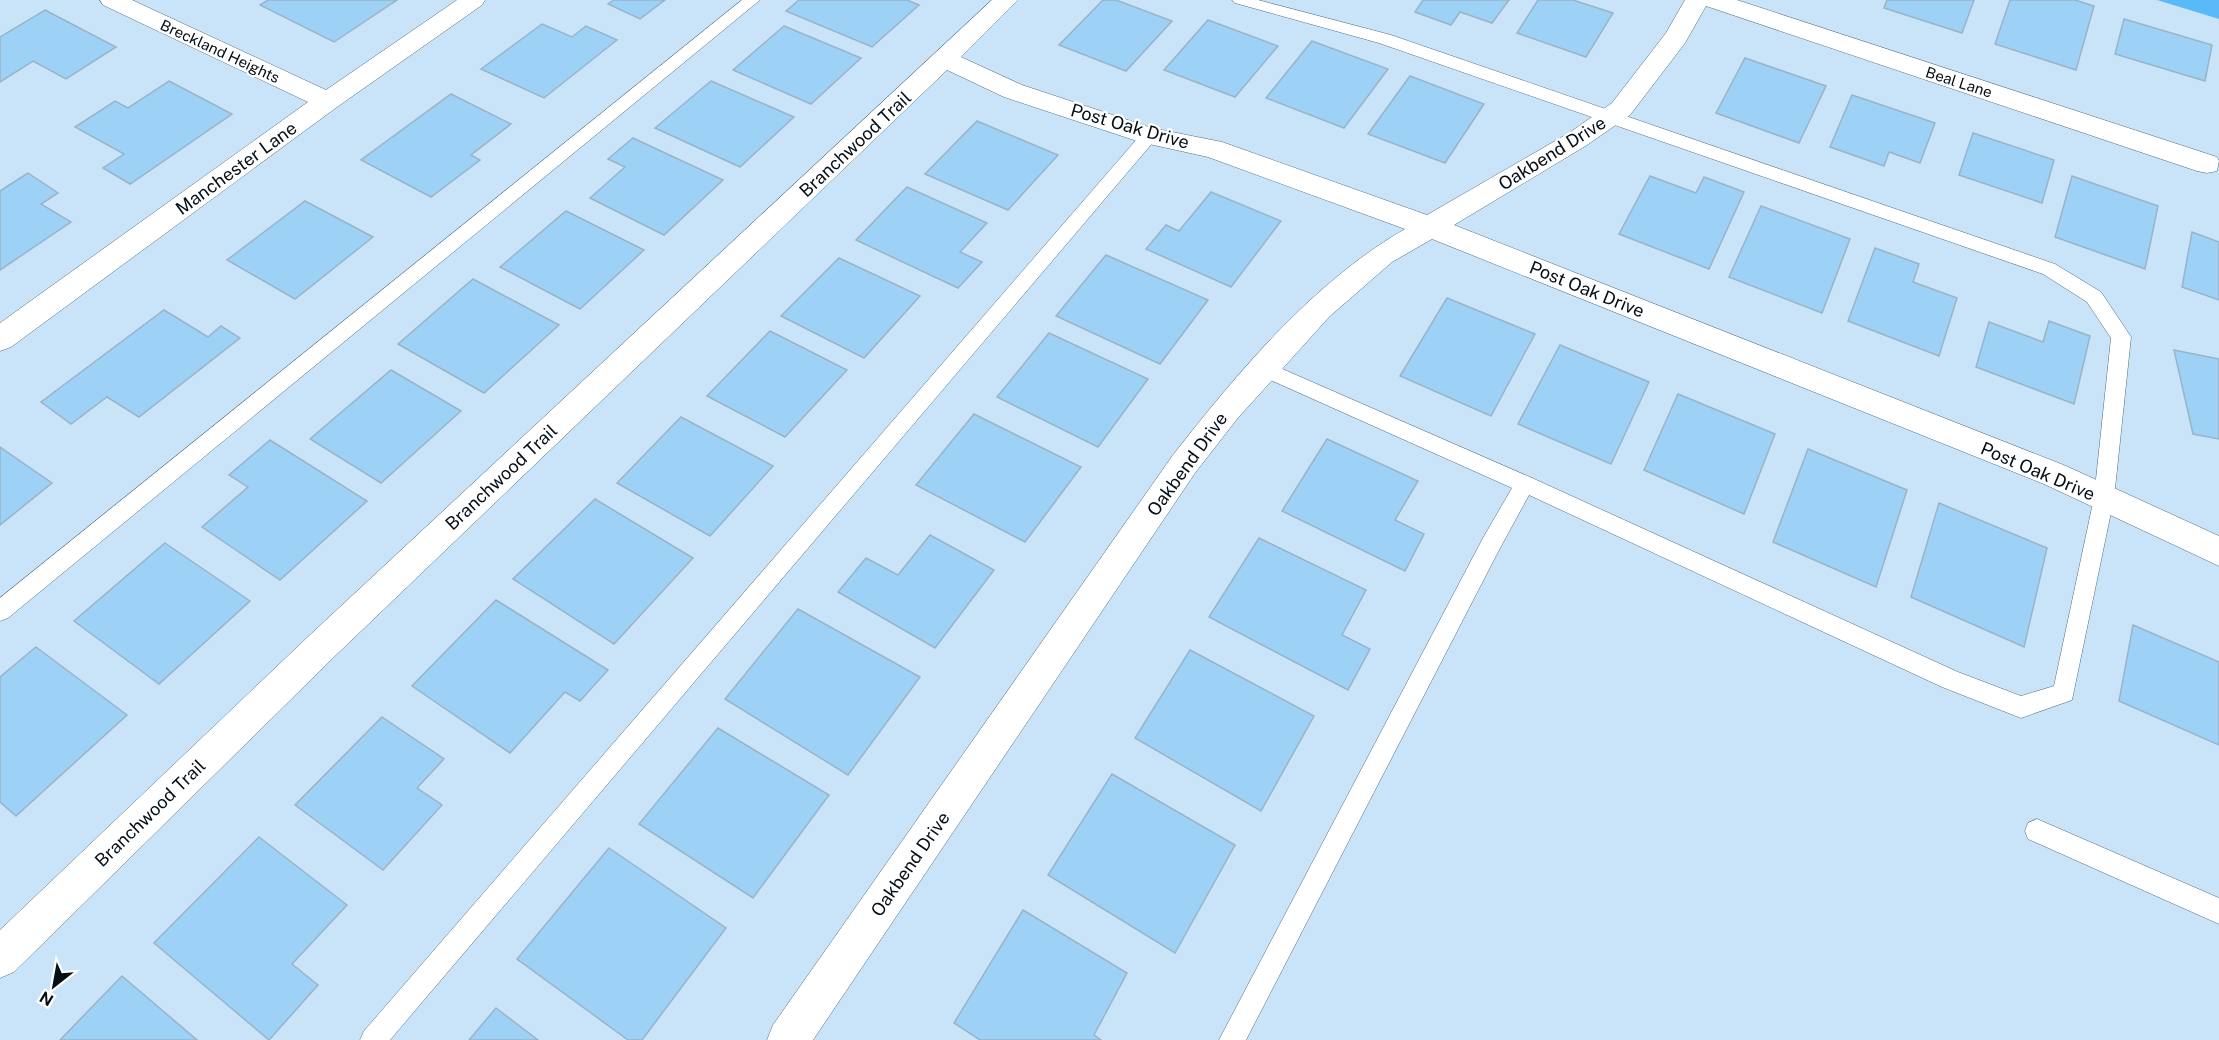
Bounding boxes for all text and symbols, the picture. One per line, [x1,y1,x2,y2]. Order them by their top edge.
street label: Breckland Heights [158,16,282,86]
street label: Beal Lane [1924,63,1994,101]
street label: Branchwood Trail [795,87,915,201]
street label: Post Oak Drive [1068,99,1192,153]
street label: Oakbend Drive [1494,112,1610,194]
street label: Manchester Lane [171,117,301,219]
street label: Post Oak Drive [1526,256,1648,322]
street label: Oakbend Drive [1142,408,1232,520]
street label: Branchwood Trail [441,420,561,534]
street label: Post Oak Drive [1978,437,2098,505]
street label: Branchwood Trail [91,755,209,871]
street label: Oakbend Drive [866,808,954,920]
north arrow [24,956,84,1016]
text: N [36,987,57,1010]

